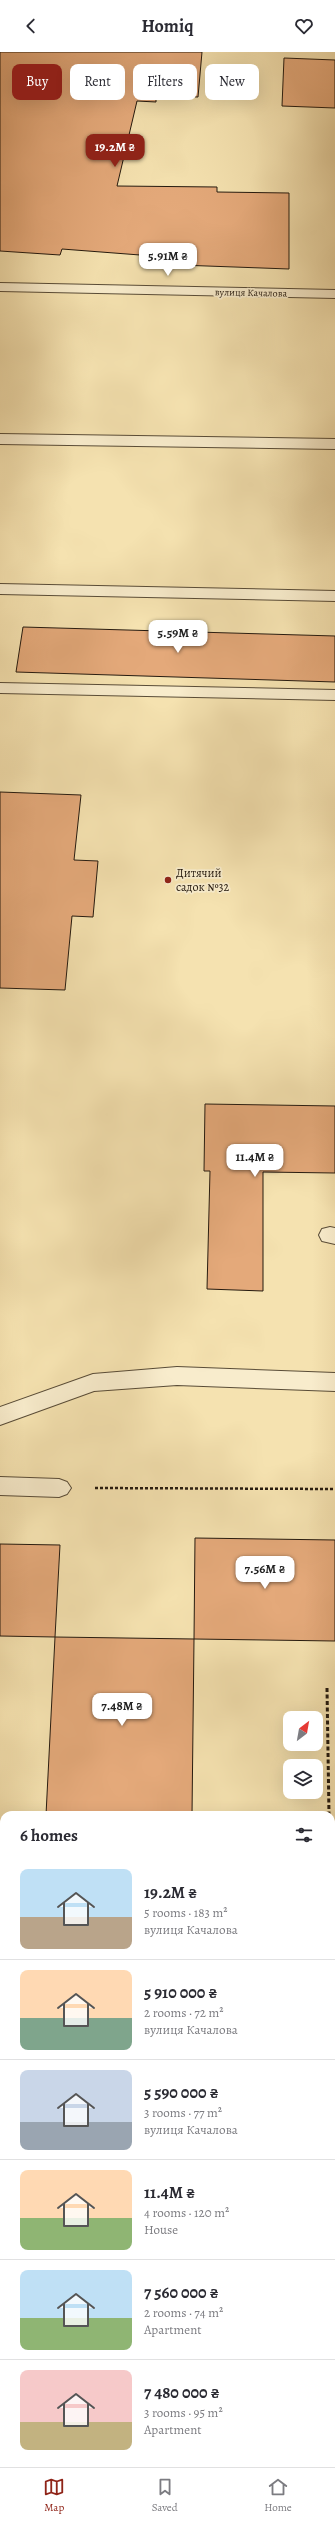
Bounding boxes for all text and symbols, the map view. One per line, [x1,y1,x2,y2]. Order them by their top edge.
text: Homiq [141,14,194,38]
icon: back [20,15,42,37]
icon: heart [293,15,315,37]
chip: Buy [12,64,62,100]
chip: Rent [70,64,125,100]
chip: Filters [133,64,197,100]
chip: New [205,64,259,100]
pin: 19.2M ₴ [78,134,152,168]
text: 19.2M ₴ [95,138,135,155]
pin: 5.91M ₴ [131,243,205,277]
text: 5.91M ₴ [148,247,188,264]
street label: вулиця Качалова [215,285,288,300]
pin: 5.59M ₴ [141,620,215,654]
text: 5.59M ₴ [158,624,198,641]
place label: Дитячий садок №32 [176,865,230,895]
marker: Дитячий садок №32 [163,875,173,885]
pin: 11.4M ₴ [218,1144,292,1178]
text: 11.4M ₴ [235,1148,275,1165]
pin: 7.56M ₴ [228,1556,302,1590]
text: 7.56M ₴ [245,1560,285,1577]
pin: 7.48M ₴ [85,1693,159,1727]
text: 7.48M ₴ [101,1697,143,1714]
north arrow [283,1711,323,1751]
map controls [283,1711,323,1799]
button: layers [283,1759,323,1799]
text: 6 homes [20,1824,78,1847]
icon: filters [293,1824,315,1846]
text: 19.2M ₴ [144,1881,197,1904]
icon: home [52,1885,100,1933]
text: 5 rooms · 183 m² [144,1904,228,1921]
text: вулиця Качалова [144,1921,238,1938]
text: 5 910 000 ₴ [144,1981,217,2004]
icon: home [52,1986,100,2034]
text: 2 rooms · 72 m² [144,2004,224,2021]
text: вулиця Качалова [144,2021,238,2038]
text: 5 590 000 ₴ [144,2081,219,2104]
icon: home [52,2086,100,2134]
text: 3 rooms · 77 m² [144,2104,222,2121]
text: вулиця Качалова [144,2121,238,2138]
text: 11.4M ₴ [144,2181,195,2204]
icon: home [52,2186,100,2234]
text: 4 rooms · 120 m² [144,2204,229,2221]
text: House [144,2221,178,2238]
text: 7 560 000 ₴ [144,2281,219,2304]
icon: home [52,2286,100,2334]
text: 2 rooms · 74 m² [144,2304,223,2321]
text: Apartment [144,2321,202,2338]
text: 7 480 000 ₴ [144,2381,220,2404]
icon: home [52,2386,100,2434]
text: 3 rooms · 95 m² [144,2404,223,2421]
text: Apartment [144,2421,202,2438]
tab: Map [43,2476,65,2515]
tab: Saved [152,2476,178,2515]
tab: Home [264,2476,292,2515]

